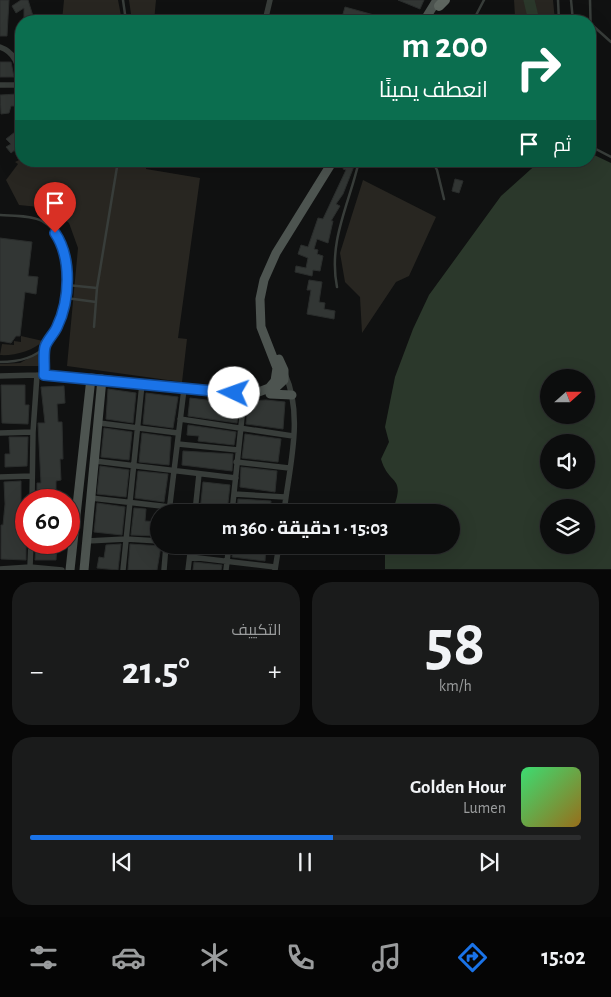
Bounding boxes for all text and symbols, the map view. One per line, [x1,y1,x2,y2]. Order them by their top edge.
text: 200 m [401,29,488,64]
icon: right [506,35,571,100]
text: انعطف يمينًا [379,79,488,101]
icon: arrive [515,130,543,158]
text: ثم [553,136,571,155]
pin [34,182,76,233]
icon: arrive [41,189,69,217]
position arrow [207,366,259,418]
north arrow [540,369,595,424]
map controls [540,369,595,554]
button: sound [540,434,595,489]
speed limit sign: 60 [15,489,80,554]
button: layers [540,499,595,554]
text: 15:03 · 1 دقيقة · 360 m [222,519,388,538]
text: 58 [425,612,485,677]
text: التكييف [231,622,282,638]
text: 21.5° [122,653,190,691]
text: − [30,658,43,686]
text: + [268,658,282,686]
text: km/h [439,678,472,694]
text: Golden Hour [410,778,506,797]
text: Lumen [463,800,506,816]
icon: previous [108,848,136,876]
icon: pause [291,848,319,876]
icon: next [475,848,503,876]
icon: filters [26,940,61,975]
icon: car [111,940,146,975]
icon: climate [197,940,232,975]
icon: phone [283,940,318,975]
icon: music [369,940,404,975]
icon: directions [455,940,490,975]
text: 15:02 [541,946,586,968]

